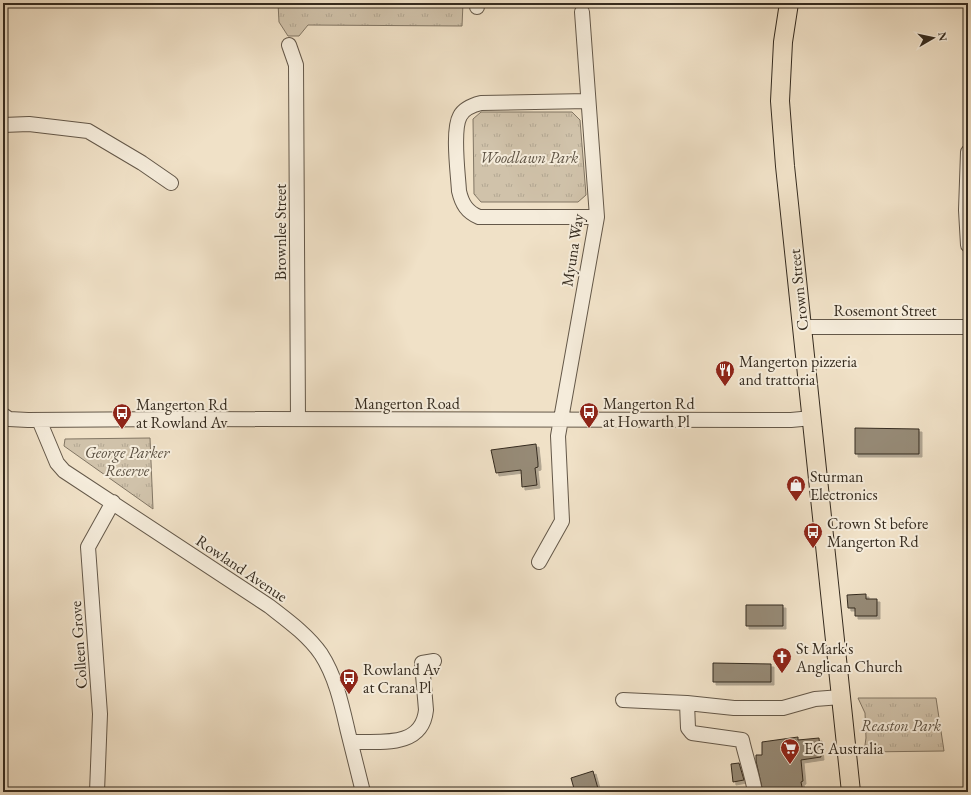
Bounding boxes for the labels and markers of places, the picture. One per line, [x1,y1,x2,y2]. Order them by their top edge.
place label: Mangerton pizzeria and trattoria [739,351,858,390]
restaurant icon: Mangerton pizzeria and trattoria [714,359,736,387]
place label: Mangerton Rd at Howarth Pl [603,393,695,432]
place label: Mangerton Rd at Rowland Av [136,394,229,433]
bus stop icon: Mangerton Rd at Howarth Pl [578,401,600,429]
bus stop icon: Mangerton Rd at Rowland Av [111,402,133,430]
place label: Sturman Electronics [810,466,878,505]
shop icon: Sturman Electronics [785,474,807,502]
place label: Crown St before Mangerton Rd [827,513,928,552]
bus stop icon: Crown St before Mangerton Rd [802,521,824,549]
place label: St Mark's Anglican Church [795,638,903,677]
church icon: St Mark's Anglican Church [771,646,793,674]
place label: Rowland Av at Crana Pl [363,659,441,698]
bus stop icon: Rowland Av at Crana Pl [338,667,360,695]
supermarket icon: EG Australia [779,737,801,765]
place label: EG Australia [804,738,884,759]

